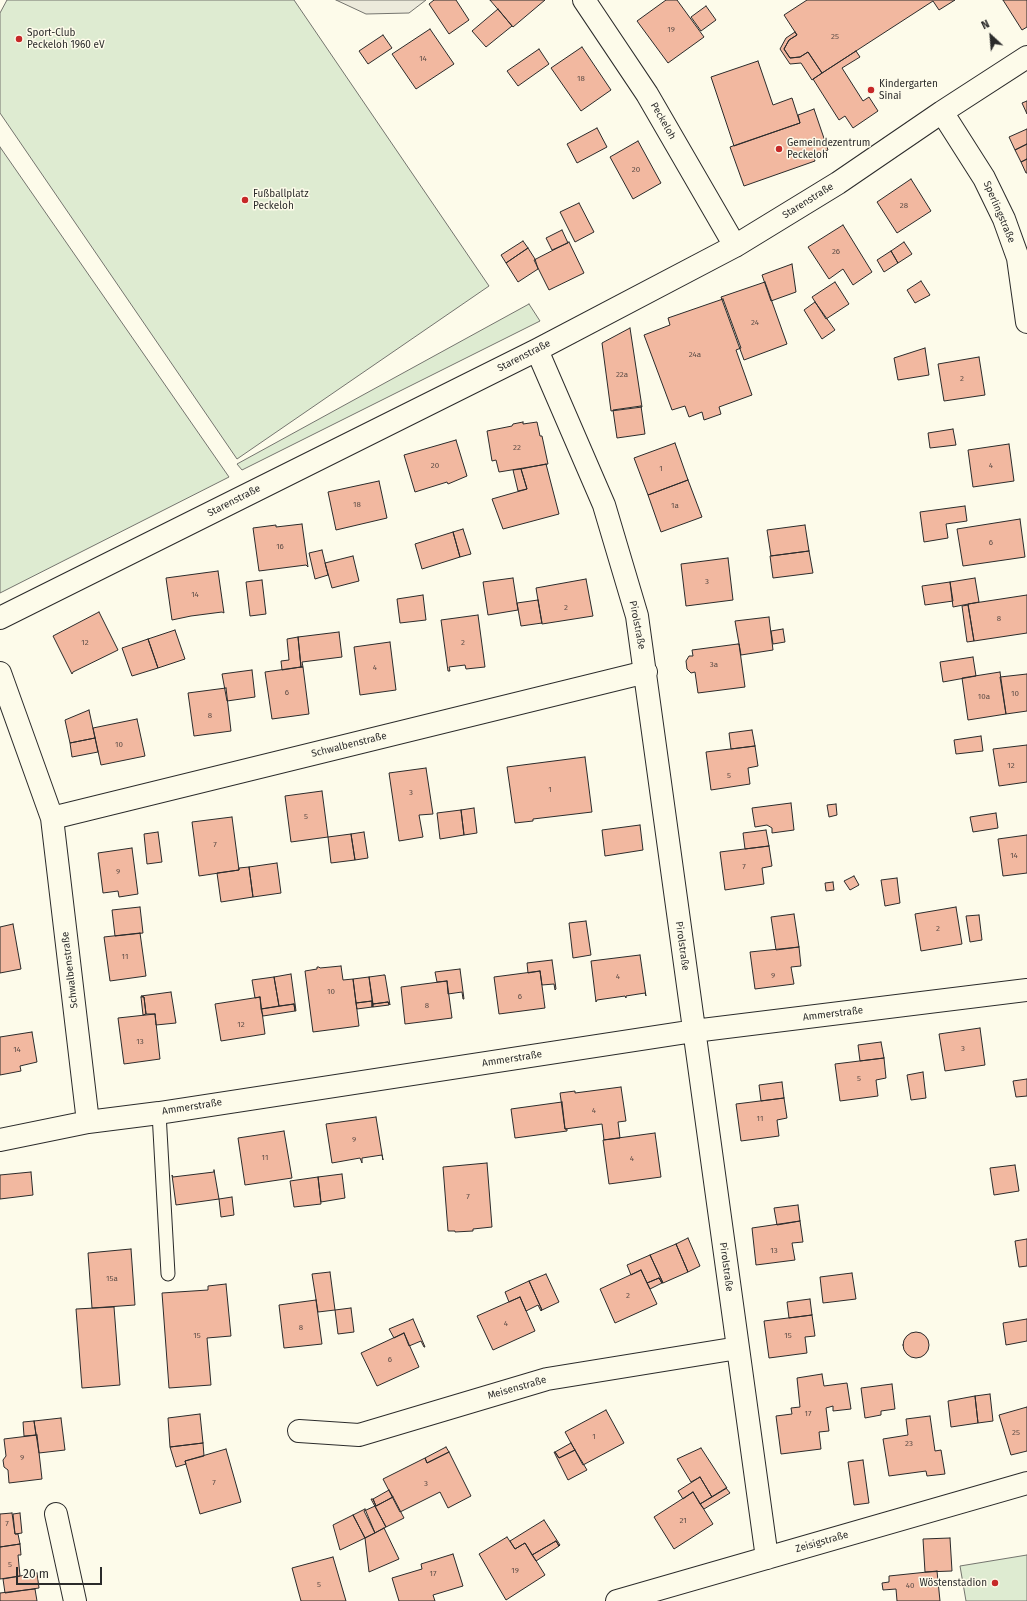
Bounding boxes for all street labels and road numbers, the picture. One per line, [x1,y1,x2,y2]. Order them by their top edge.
street label: Peckeloh [648,100,678,142]
street label: Sperlingstraße [981,179,1017,245]
street label: Starenstraße [780,181,836,221]
street label: Starenstraße [495,338,553,374]
street label: Starenstraße [205,483,263,519]
street label: Pirolstraße [626,600,648,650]
street label: Schwalbenstraße [310,730,388,760]
street label: Pirolstraße [673,921,691,971]
street label: Schwalbenstraße [59,931,81,1009]
street label: Ammerstraße [802,1004,864,1024]
street label: Ammerstraße [481,1048,543,1070]
street label: Ammerstraße [161,1096,223,1118]
street label: Pirolstraße [717,1242,735,1292]
street label: Meisenstraße [486,1374,548,1402]
street label: Zeisigstraße [794,1529,850,1555]

